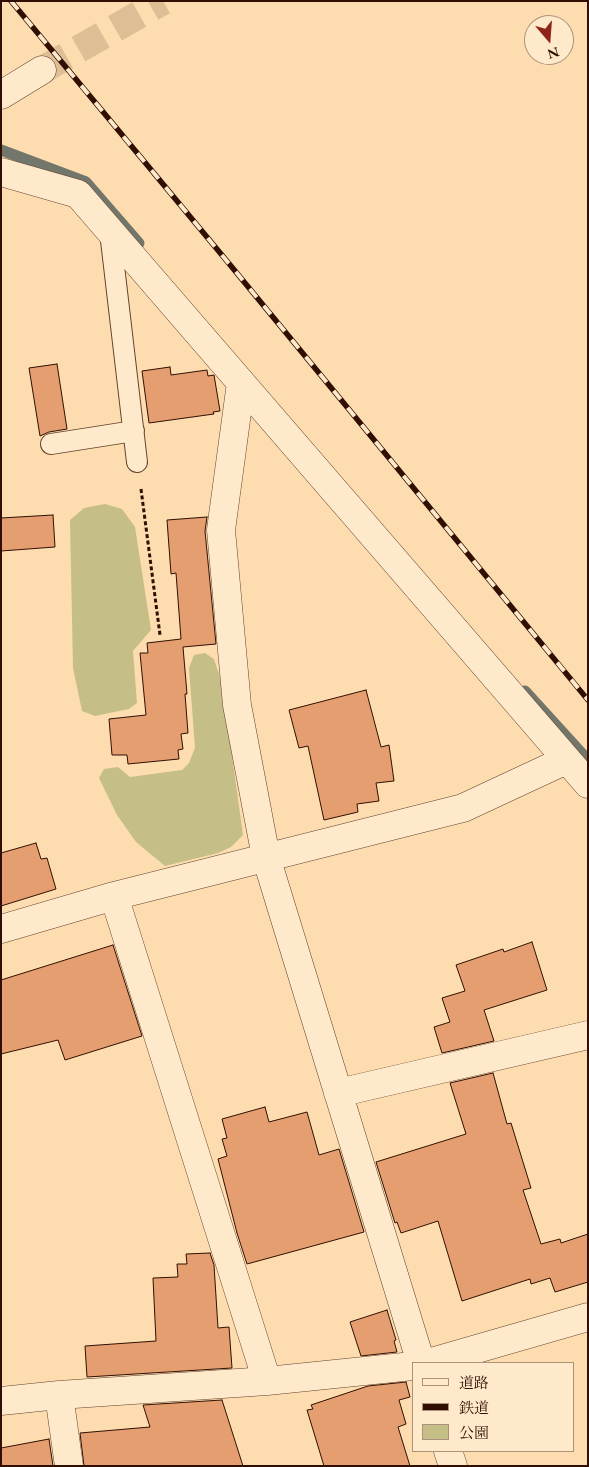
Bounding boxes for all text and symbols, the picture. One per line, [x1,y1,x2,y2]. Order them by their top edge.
north arrow [524,15,574,65]
text: N [545,43,562,64]
legend [412,1362,574,1452]
text: 道路 [459,1373,489,1392]
text: 鉄道 [459,1398,489,1417]
text: 公園 [459,1423,489,1442]

